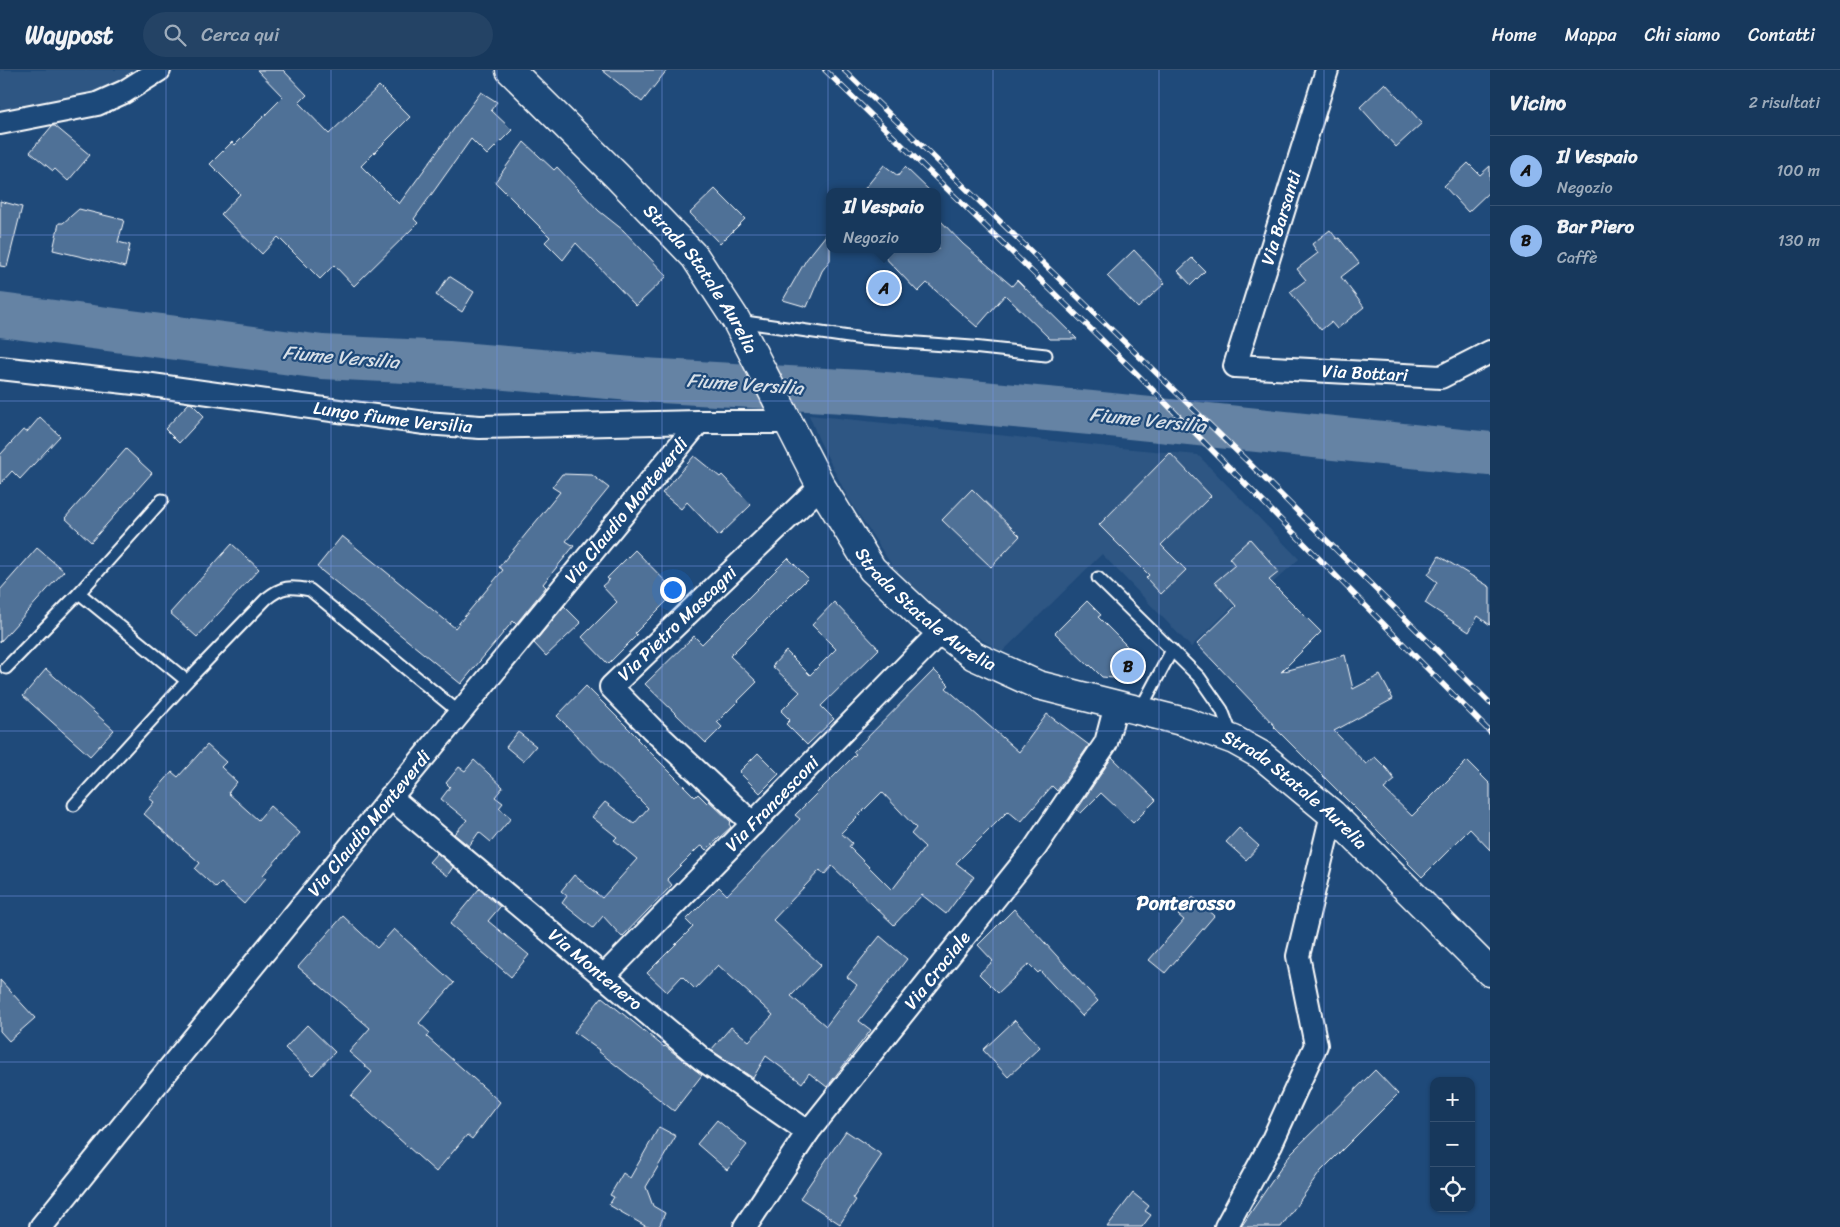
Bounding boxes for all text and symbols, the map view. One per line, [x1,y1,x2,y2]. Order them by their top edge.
search box [143,12,493,57]
text: Waypost [25,14,113,56]
text: Cerca qui [201,18,279,51]
text: Home [1492,19,1537,51]
text: Mappa [1565,19,1617,51]
text: Chi siamo [1645,19,1720,51]
text: Contatti [1748,19,1815,51]
icon: search [161,21,189,49]
text: Vicino [1510,84,1566,122]
text: 2 risultati [1749,88,1820,117]
text: Il Vespaio [1557,140,1638,173]
text: A [1521,156,1531,185]
text: 100 m [1776,156,1820,185]
street label: Via Barsanti [1251,166,1311,269]
text: Negozio [1557,173,1613,202]
popup [826,188,941,253]
text: Il Vespaio [843,190,924,223]
street label: Strada Statale Aurelia [635,196,767,359]
text: Bar Piero [1557,210,1634,243]
text: Negozio [843,223,899,252]
text: B [1521,226,1531,255]
text: 130 m [1778,226,1820,255]
text: Caffè [1557,243,1597,272]
pin: A [868,269,900,307]
water label: Fiume Versilia [282,335,402,379]
street label: Via Bottari [1321,355,1410,391]
water label: Fiume Versilia [686,363,806,405]
street label: Lungo fiume Versilia [311,392,474,442]
water label: Fiume Versilia [1088,397,1209,443]
street label: Via Claudio Monteverdi [556,429,697,591]
street label: Strada Statale Aurelia [846,541,1001,680]
street label: Via Pietro Mascagni [610,557,745,689]
your location [660,577,686,603]
pin: B [1112,647,1144,685]
street label: Strada Statale Aurelia [1218,721,1376,858]
street label: Via Claudio Monteverdi [299,742,440,904]
street label: Via Francesconi [717,747,828,860]
district label: Ponterosso [1137,886,1236,921]
street label: Via Montenero [541,920,650,1019]
street label: Via Crociale [895,923,979,1017]
map controls [1430,1077,1475,1212]
button: + [1430,1077,1475,1122]
button: − [1430,1122,1475,1167]
button: locate [1430,1167,1475,1212]

